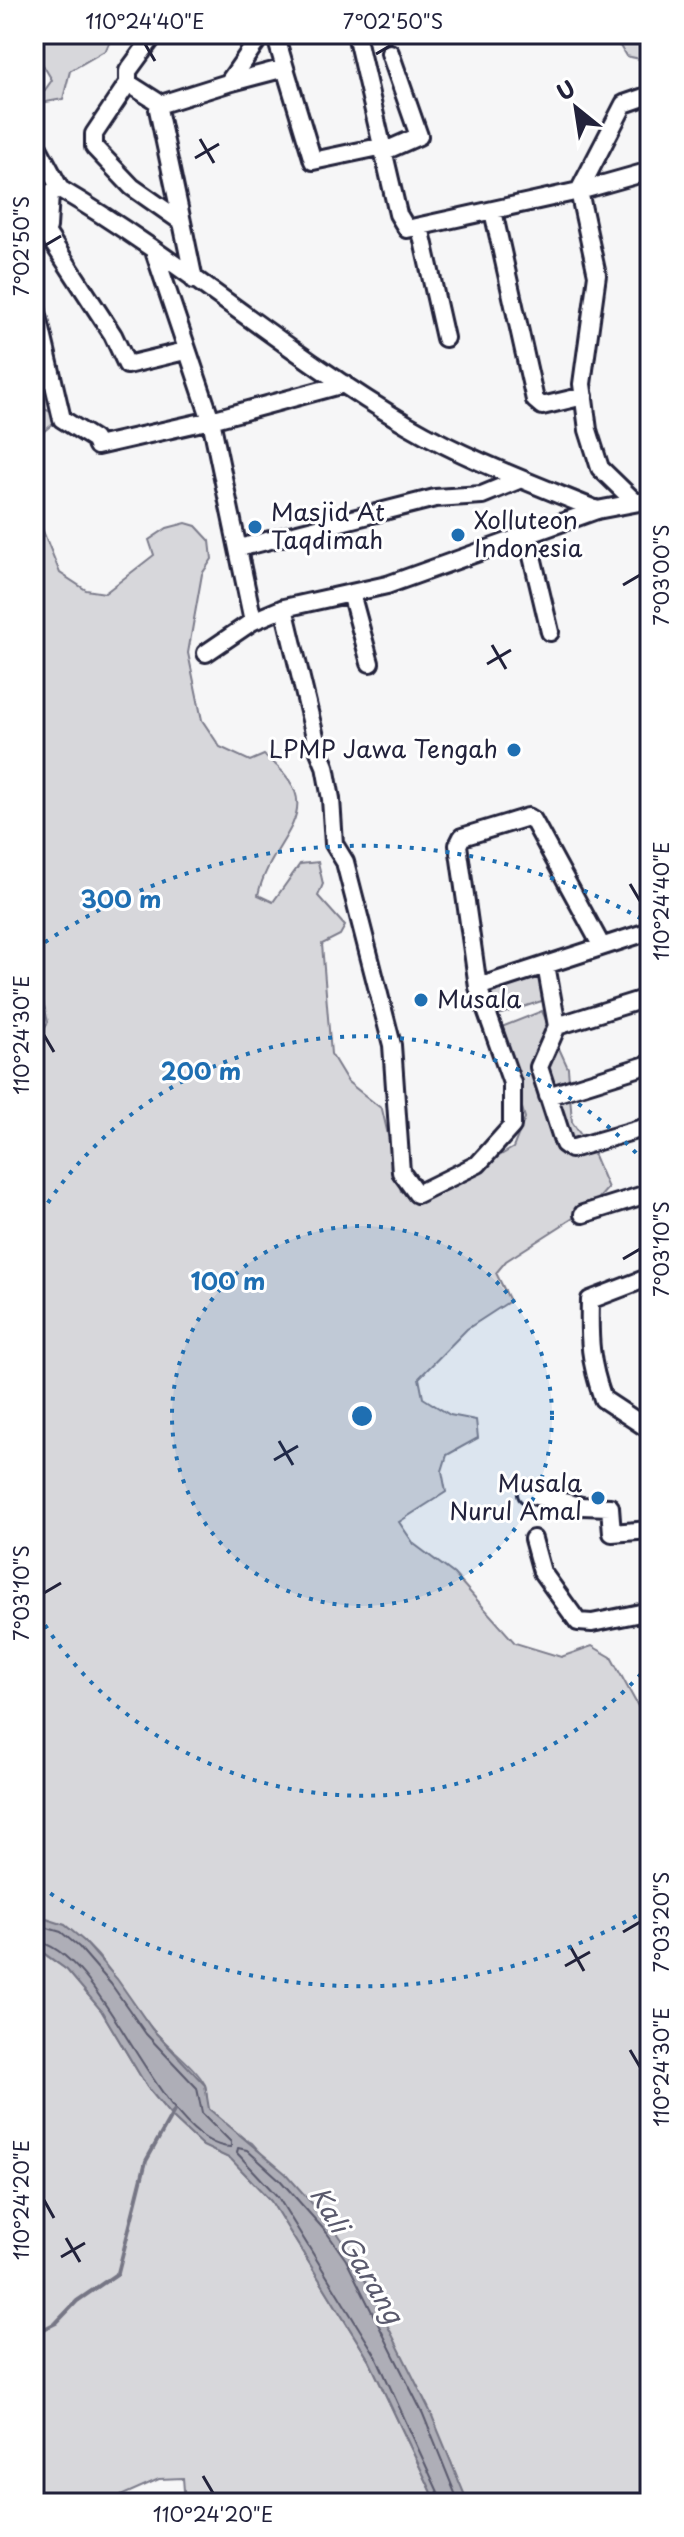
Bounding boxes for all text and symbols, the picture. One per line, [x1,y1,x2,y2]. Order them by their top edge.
text: 110°24'40"E [85,6,205,36]
text: 7°02'50"S [343,6,443,36]
north arrow [536,68,616,148]
text: U [550,71,581,108]
text: 7°02'50"S [6,196,36,296]
place label: Masjid At Taqdimah [271,493,385,557]
place label: Xolluteon Indonesia [474,501,583,565]
marker: Masjid At Taqdimah [246,518,264,536]
text: 7°03'00"S [646,524,676,626]
marker: Xolluteon Indonesia [449,526,467,544]
place label: LPMP Jawa Tengah [269,730,498,766]
marker: LPMP Jawa Tengah [505,741,523,759]
text: 110°24'40"E [646,841,676,961]
text: 300 m [80,880,162,916]
text: 110°24'30"E [6,975,36,1095]
place label: Musala [437,980,521,1016]
marker: Musala [412,991,430,1009]
text: 200 m [161,1052,241,1088]
text: 7°03'10"S [646,1201,676,1297]
text: 100 m [191,1262,265,1298]
centre of rings [348,1402,376,1430]
place label: Musala Nurul Amal [449,1464,582,1528]
marker: Musala Nurul Amal [589,1489,607,1507]
text: 7°03'10"S [6,1545,36,1641]
text: 7°03'20"S [646,1871,676,1973]
text: 110°24'30"E [646,2007,676,2127]
text: 110°24'20"E [6,2140,36,2260]
water label: Kali Garang [301,2178,415,2332]
text: 110°24'20"E [153,2499,273,2529]

